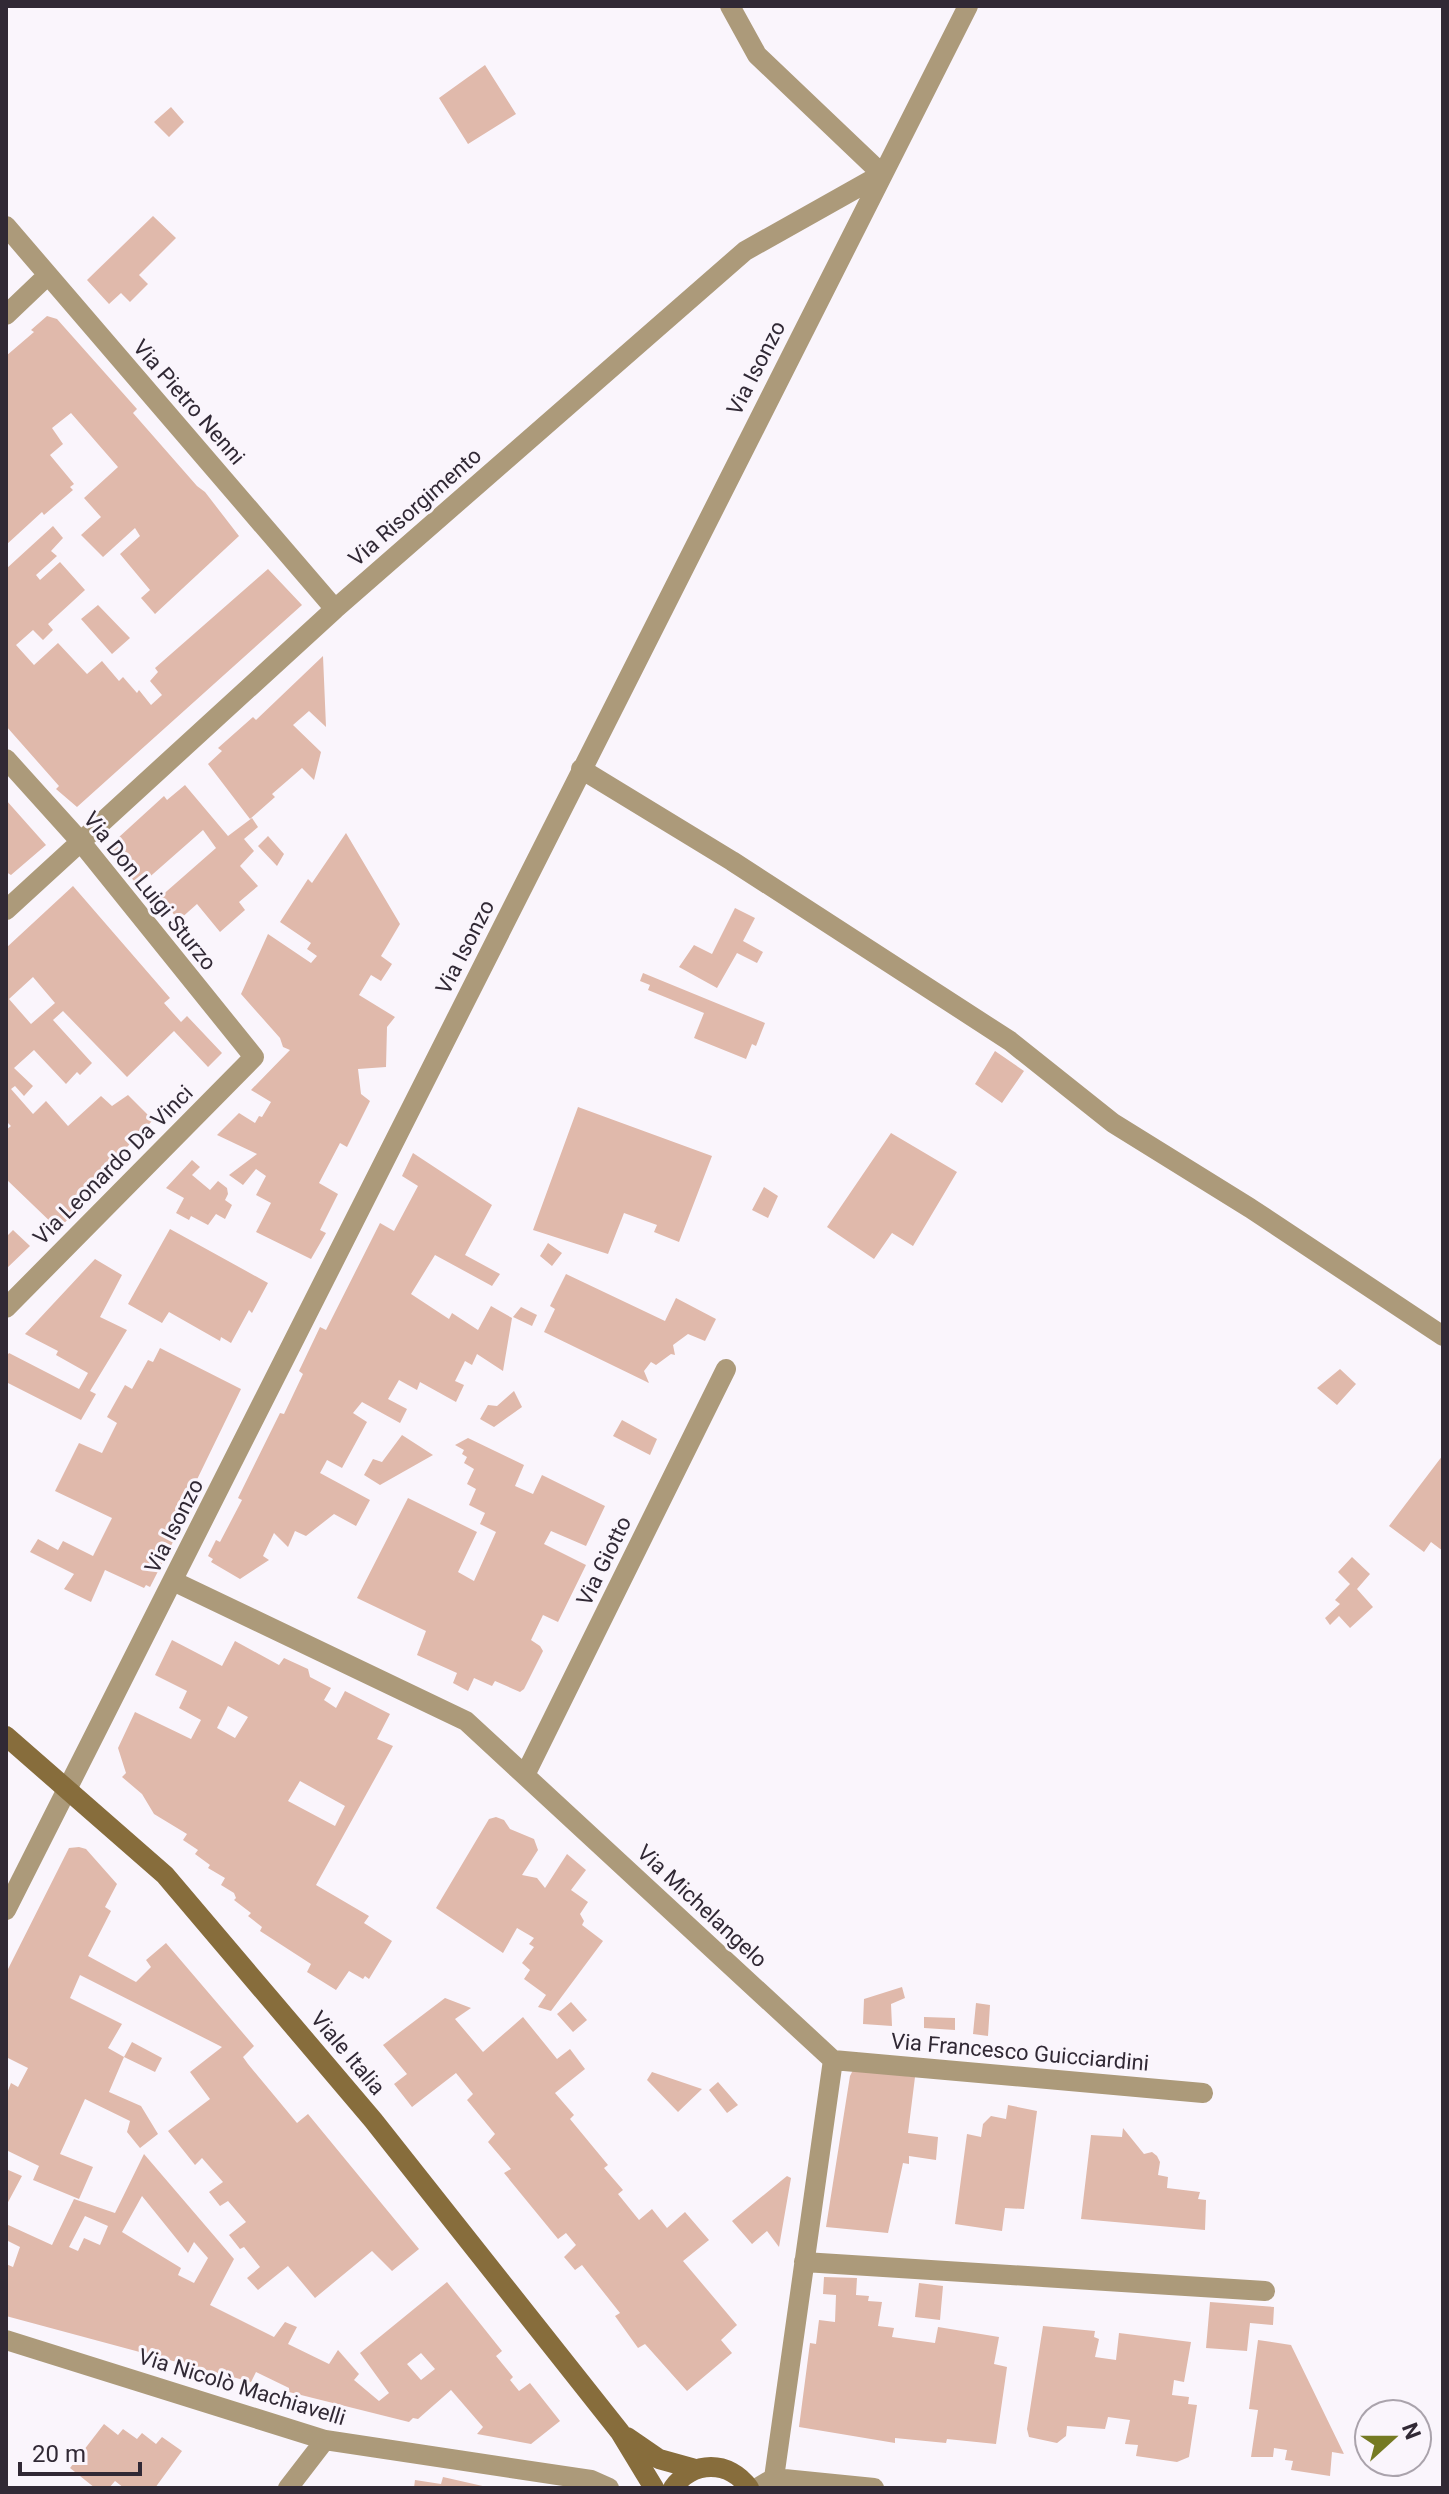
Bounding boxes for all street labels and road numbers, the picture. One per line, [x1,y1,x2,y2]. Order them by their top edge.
street label: Via Isonzo [722,317,790,419]
street label: Via Pietro Nenni [128,335,250,469]
street label: Via Risorgimento [344,443,486,571]
street label: Via Don Luigi Sturzo [78,807,222,975]
street label: Via Isonzo [431,896,499,998]
street label: Via Leonardo Da Vinci [28,1080,198,1250]
street label: Via Isonzo [140,1475,208,1577]
street label: Via Giotto [572,1512,636,1610]
street label: Via Michelangelo [632,1840,772,1972]
street label: Viale Italia [306,2006,390,2100]
street label: Via Francesco Guicciardini [890,2028,1150,2076]
street label: Via Nicolò Machiavelli [135,2344,349,2430]

